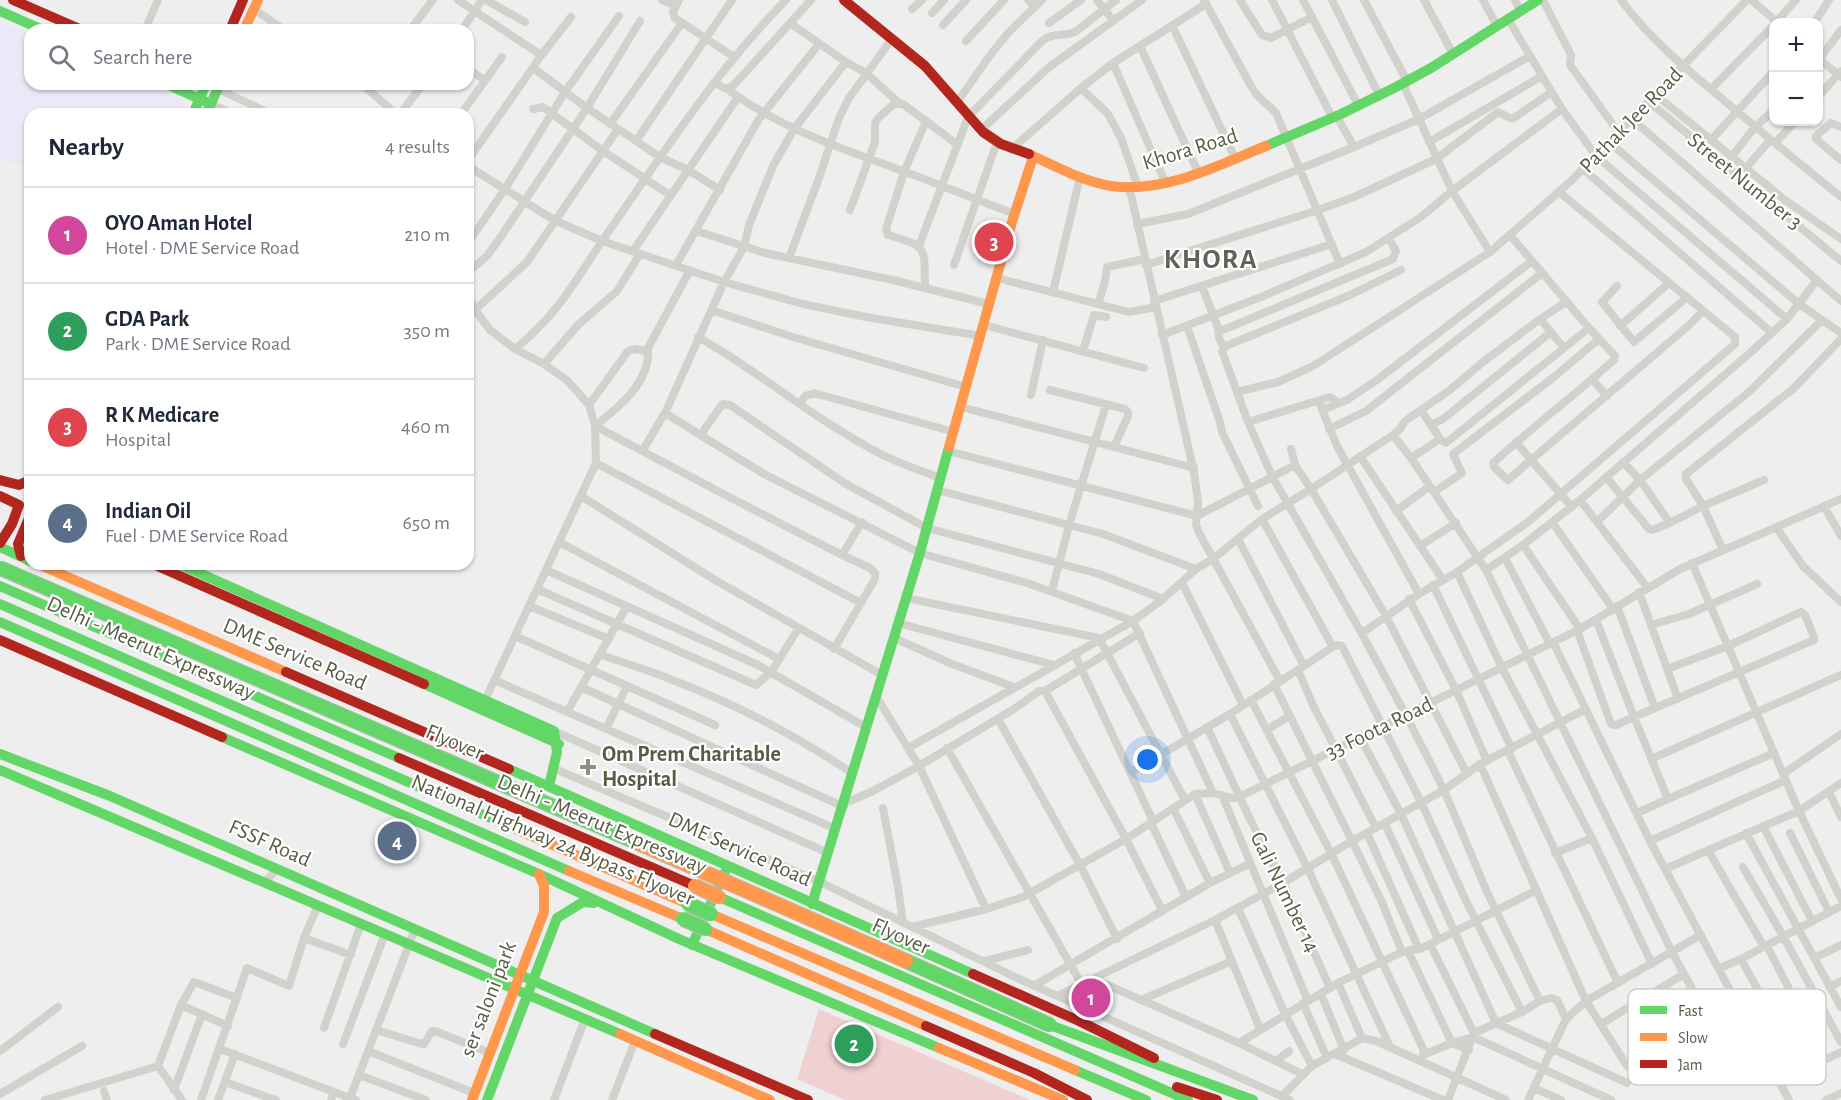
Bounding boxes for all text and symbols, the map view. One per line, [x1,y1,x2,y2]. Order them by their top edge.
map controls [1769,18,1823,126]
button: + [1769,18,1823,72]
search box [24,24,474,90]
icon: search [45,41,78,74]
text: Search here [93,46,192,68]
street label: Pathak Jee Road [1575,63,1687,177]
button: − [1769,72,1823,126]
street label: Khora Road [1140,124,1240,174]
street label: Street Number 3 [1684,128,1806,234]
text: Nearby [48,134,124,160]
text: 4 results [385,137,450,157]
text: OYO Aman Hotel [105,212,253,234]
pin: 3 [974,220,1014,264]
text: 1 [64,225,71,245]
text: 210 m [404,225,450,245]
text: Hotel · DME Service Road [105,238,299,258]
district label: KHORA [1164,246,1258,274]
text: GDA Park [105,308,189,330]
text: 2 [63,321,72,341]
text: 350 m [404,321,450,341]
text: Park · DME Service Road [105,334,291,354]
text: R K Medicare [105,404,219,426]
text: 3 [63,417,72,437]
text: 460 m [401,417,450,437]
text: Hospital [105,430,171,450]
text: Indian Oil [105,500,191,522]
text: 4 [62,513,73,533]
text: 650 m [402,513,450,533]
text: Fuel · DME Service Road [105,526,288,546]
street label: Delhi - Meerut Expressway [44,592,259,704]
street label: DME Service Road [220,614,370,694]
street label: 33 Foota Road [1322,693,1436,763]
street label: Flyover [423,720,487,764]
place label: Om Prem Charitable Hospital [602,743,781,790]
your location [1133,745,1162,774]
marker: Om Prem Charitable Hospital [579,758,597,776]
street label: National Highway 24 Bypass Flyover [408,770,698,910]
street label: Delhi - Meerut Expressway [494,770,710,878]
street label: DME Service Road [665,808,815,890]
street label: FSSF Road [226,815,314,871]
pin: 4 [378,818,416,864]
street label: Gali Number 14 [1246,828,1324,956]
street label: Flyover [869,914,933,958]
street label: ser saloni park [456,938,520,1060]
pin: 1 [1072,976,1110,1020]
legend [1628,989,1826,1085]
text: Fast [1678,1003,1703,1019]
pin: 2 [834,1022,874,1066]
text: Slow [1678,1030,1708,1046]
text: Jam [1678,1057,1703,1073]

